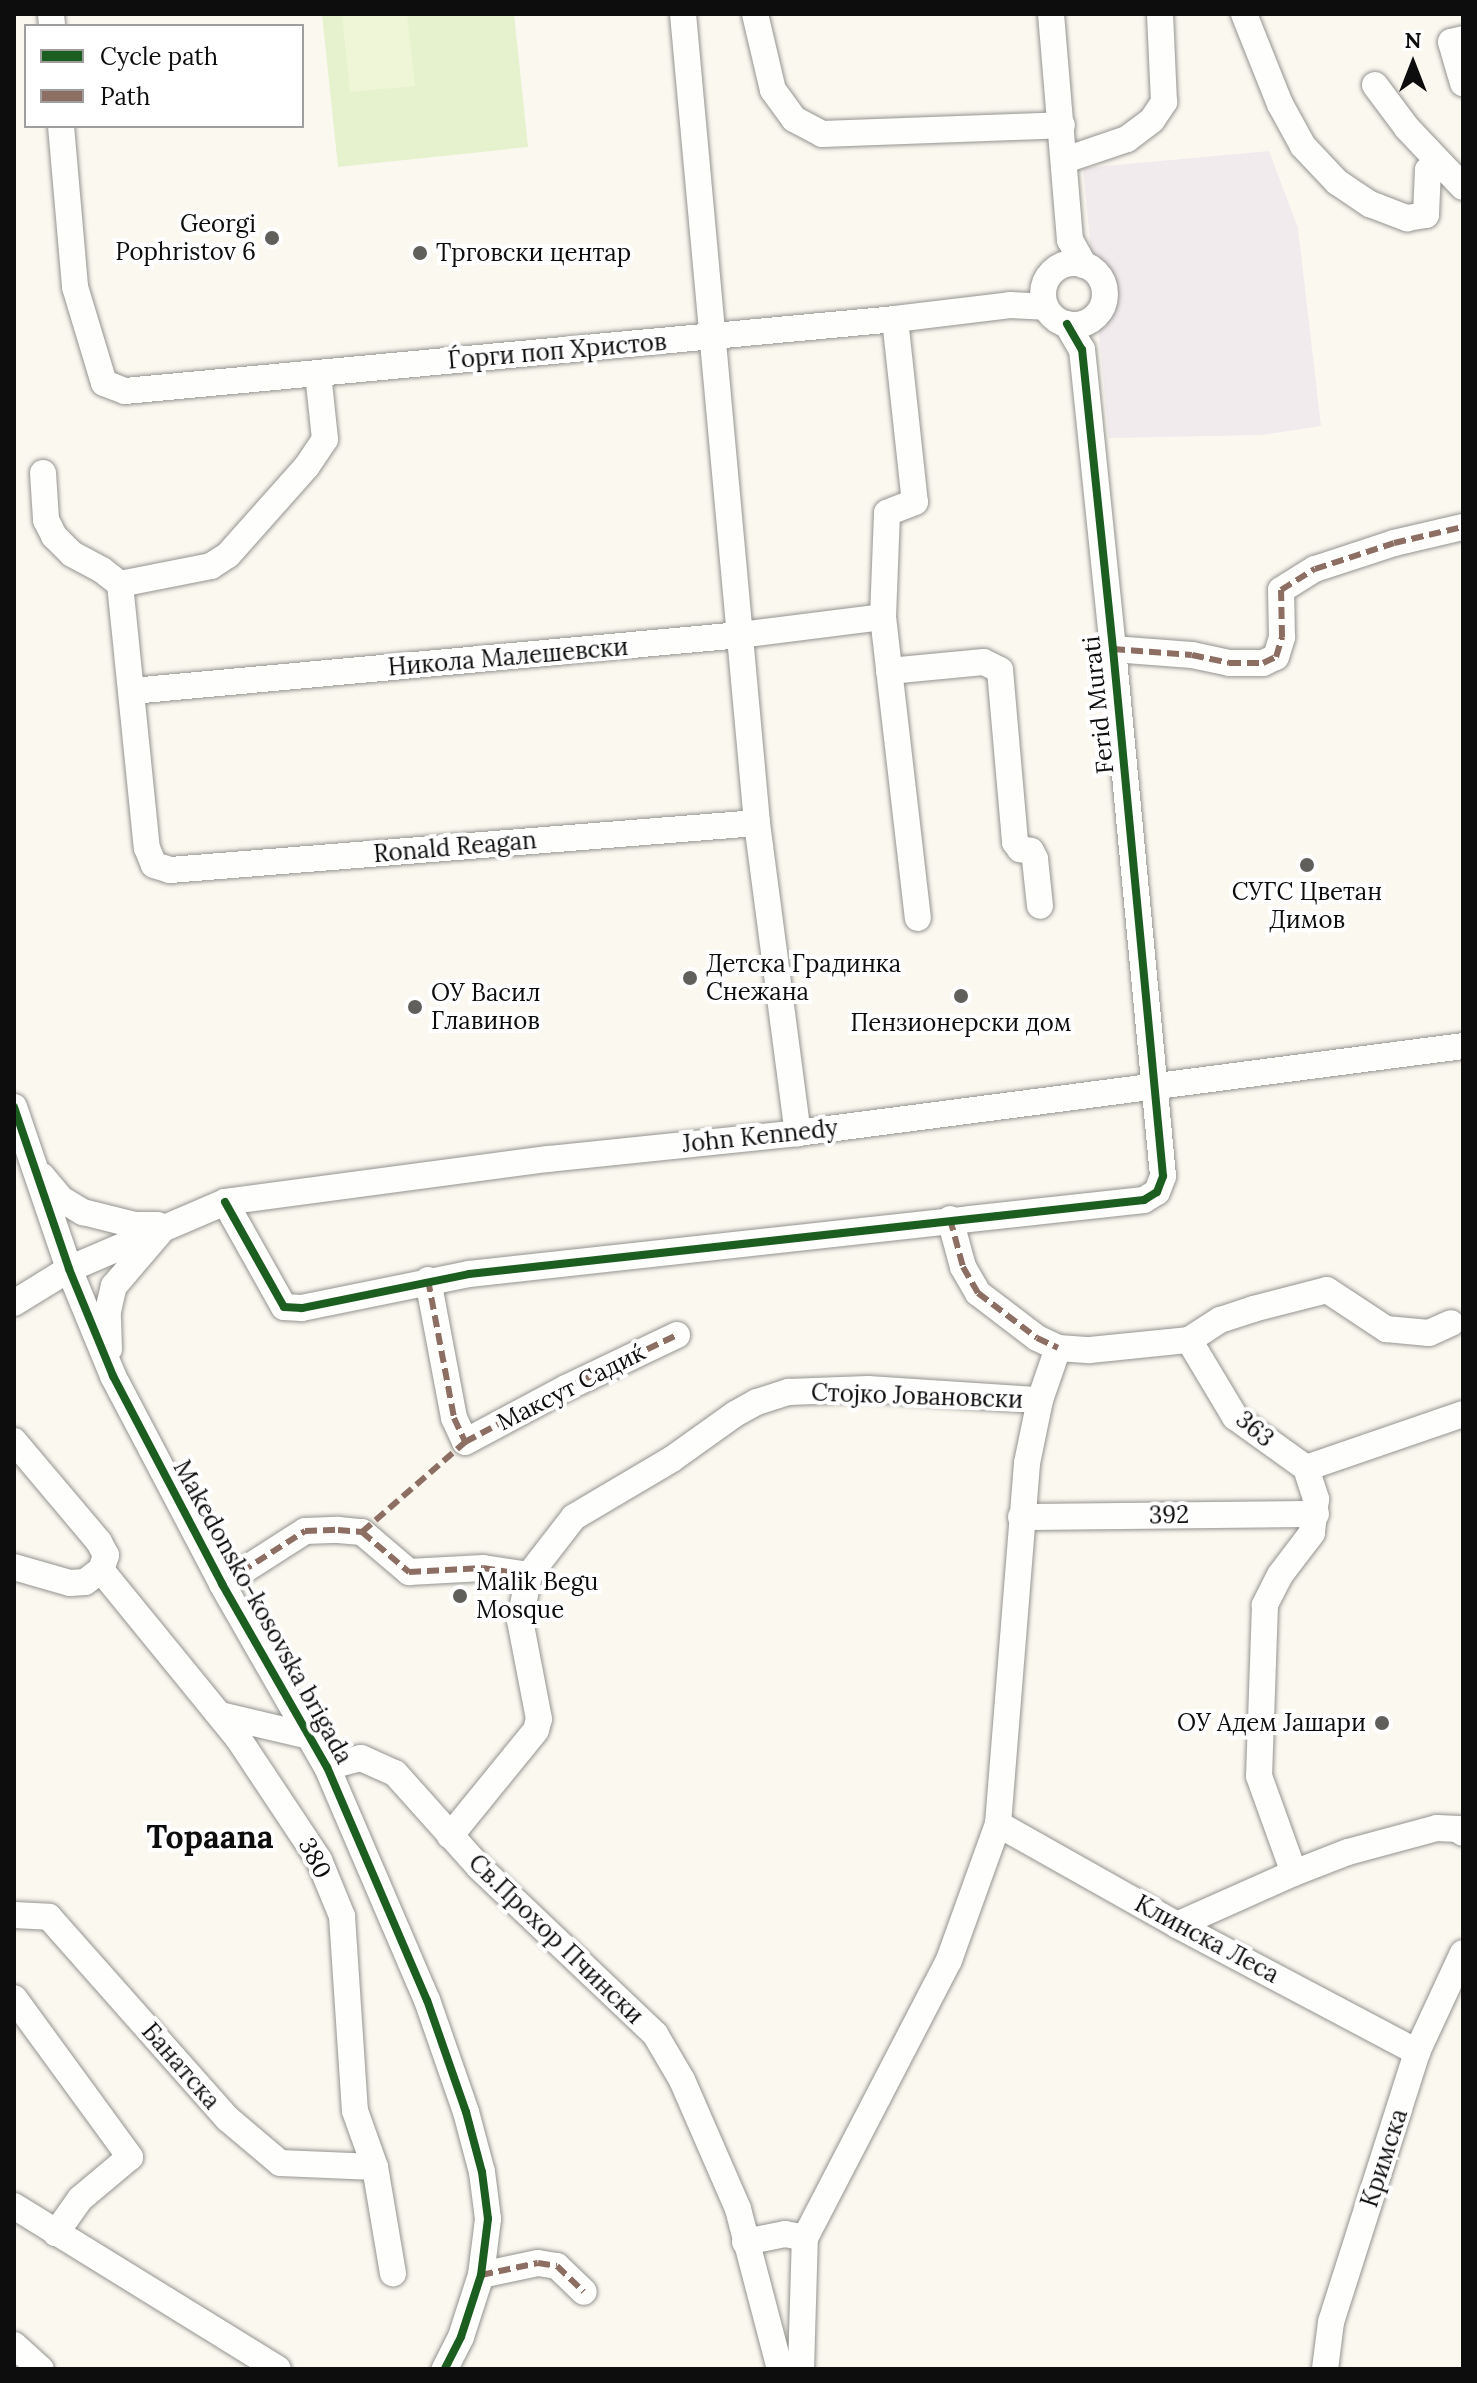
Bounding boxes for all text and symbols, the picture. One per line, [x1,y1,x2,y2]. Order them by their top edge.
legend [24,24,304,128]
north arrow [1373,24,1453,104]
text: N [1404,26,1422,54]
text: Cycle path [100,41,218,72]
text: Path [100,81,150,112]
place label: Georgi Pophristov 6 [115,210,256,266]
marker: Georgi Pophristov 6 [263,229,281,247]
place label: Трговски центар [436,239,631,267]
marker: Трговски центар [411,244,429,262]
street label: Ѓорги поп Христов [446,327,668,375]
street label: Никола Малешевски [387,632,629,682]
street label: Ferid Murati [1076,635,1120,775]
street label: Ronald Reagan [372,826,538,868]
marker: СУГС Цветан Димов [1298,856,1316,874]
place label: СУГС Цветан Димов [1232,878,1382,934]
place label: Детска Градинка Снежана [706,950,901,1006]
marker: Детска Градинка Снежана [681,969,699,987]
place label: ОУ Васил Главинов [431,979,540,1035]
marker: Пензионерски дом [952,987,970,1005]
marker: ОУ Васил Главинов [406,998,424,1016]
place label: Пензионерски дом [851,1009,1071,1037]
street label: John Kennedy [681,1114,839,1158]
street label: Максут Садиќ [492,1337,650,1437]
street label: Стојко Јовановски [811,1378,1023,1414]
street label: 363 [1230,1405,1280,1453]
street label: Makedonsko-kosovska brigada [167,1455,359,1769]
street label: 392 [1149,1500,1189,1530]
place label: Malik Begu Mosque [476,1568,598,1624]
marker: Malik Begu Mosque [451,1587,469,1605]
place label: ОУ Адем Јашари [1177,1709,1366,1737]
marker: ОУ Адем Јашари [1373,1714,1391,1732]
district label: Topaana [146,1818,274,1856]
street label: 380 [292,1833,338,1883]
street label: Св.Прохор Пчински [463,1848,649,2030]
street label: Клинска Леса [1130,1889,1284,1989]
street label: Банатска [136,2017,226,2115]
street label: Кримска [1355,2105,1413,2211]

